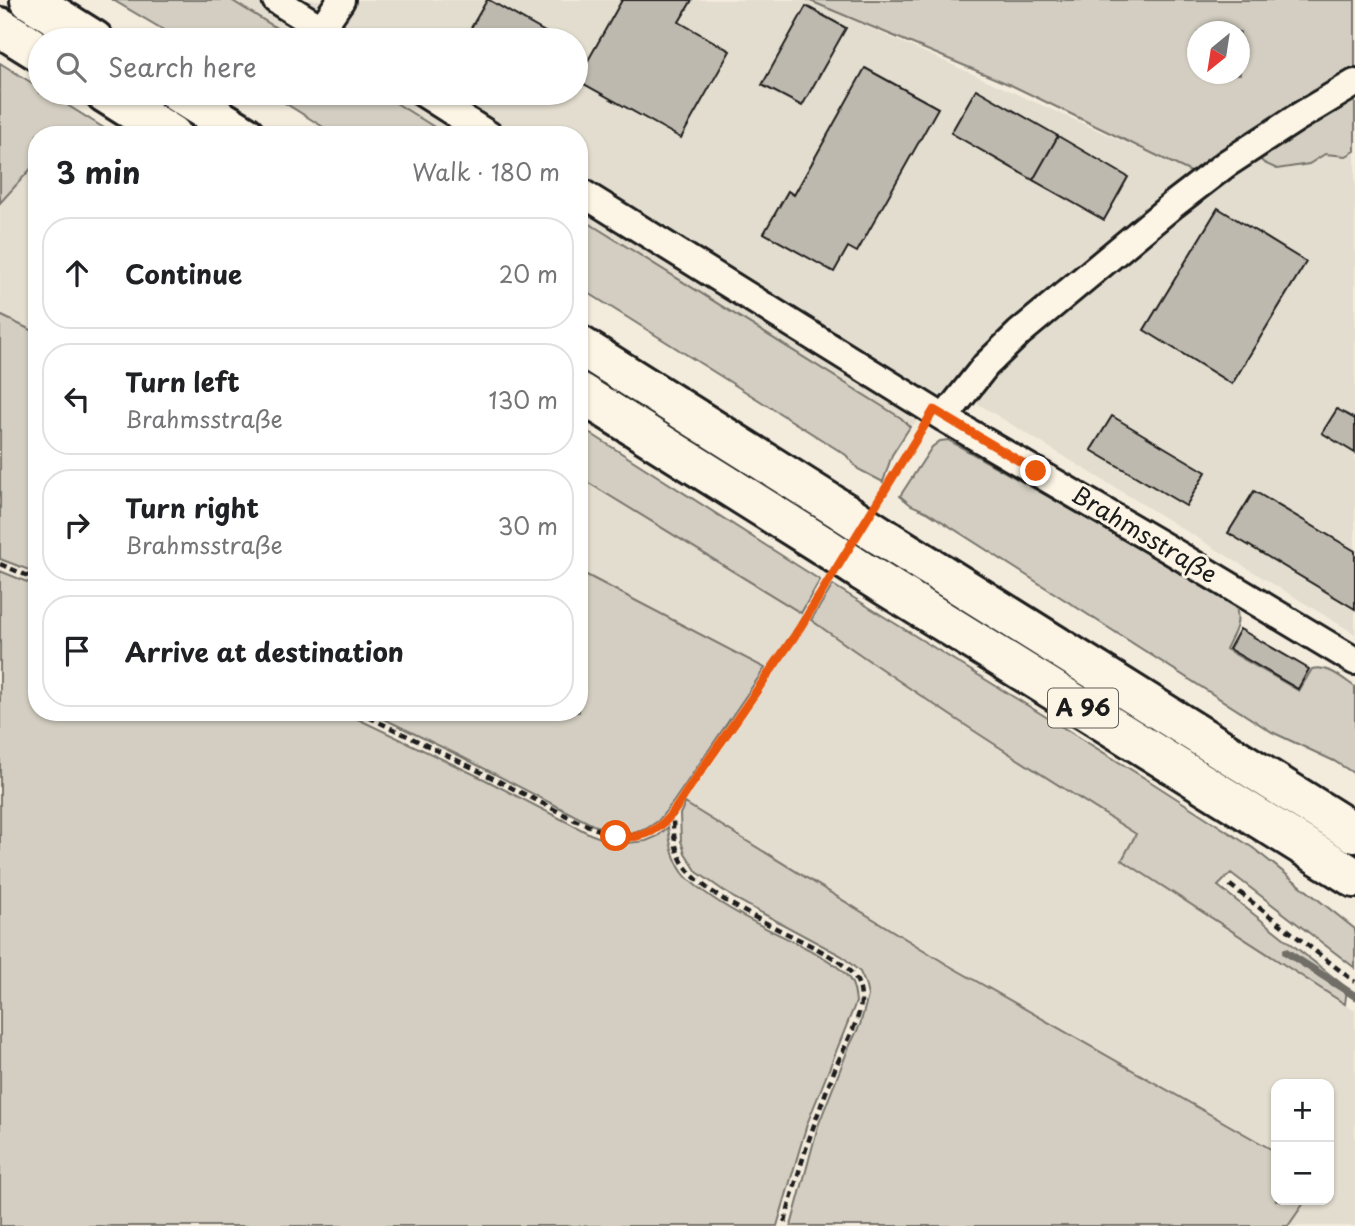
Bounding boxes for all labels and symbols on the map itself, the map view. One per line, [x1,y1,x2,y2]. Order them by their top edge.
north arrow [1187,21,1250,84]
route end [1020,455,1051,486]
street label: Brahmsstraße [1065,475,1225,591]
road number: A 96 [1048,688,1118,728]
route start [600,820,631,851]

